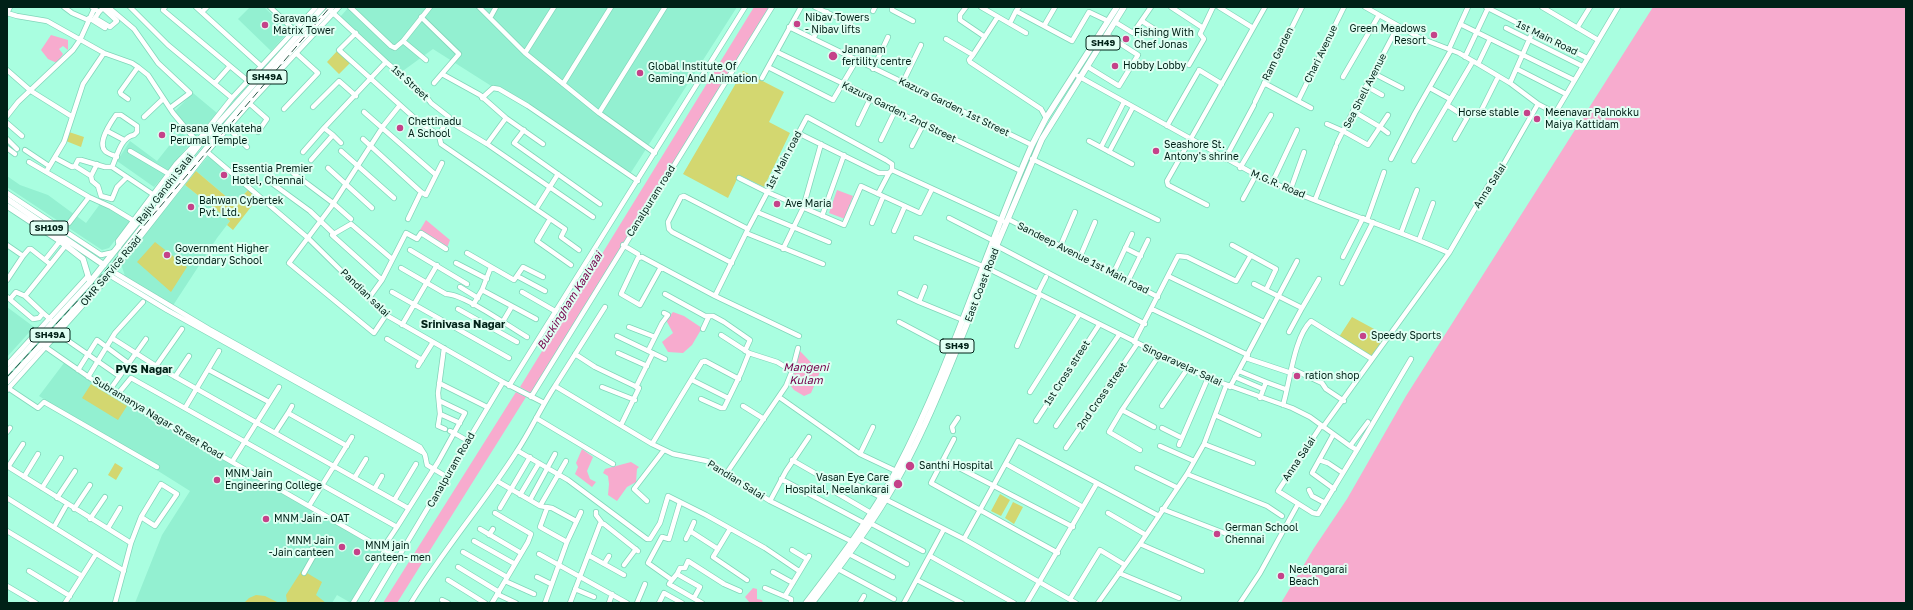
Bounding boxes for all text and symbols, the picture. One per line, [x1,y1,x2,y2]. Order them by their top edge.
place label: Nibav Towers - Nibav lifts [805,12,869,36]
place label: Saravana Matrix Tower [273,13,335,36]
street label: 1st Main Road [1514,18,1580,58]
marker: Nibav Towers - Nibav lifts [792,19,802,29]
marker: Saravana Matrix Tower [260,20,270,30]
street label: Chari Avenue [1302,23,1340,85]
place label: Green Meadows Resort [1349,23,1426,46]
street label: Ram Garden [1260,25,1296,83]
place label: Fishing With Chef Jonas [1134,27,1194,50]
marker: Green Meadows Resort [1429,30,1439,40]
marker: Fishing With Chef Jonas [1121,34,1131,44]
road number: SH49 [1086,36,1120,50]
place label: Jananam fertility centre [842,44,911,68]
marker: Jananam fertility centre [827,50,839,62]
street label: Sea Shell Avenue [1341,51,1389,131]
place label: Hobby Lobby [1123,60,1186,72]
place label: Global Institute Of Gaming And Animation [648,61,757,84]
marker: Hobby Lobby [1110,61,1120,71]
street label: 1st Street [389,63,431,103]
marker: Global Institute Of Gaming And Animation [635,68,645,78]
road number: SH49A [247,70,287,84]
street label: Kazura Garden, 1st Street [897,75,1011,139]
street label: Kazura Garden, 2nd Street [840,79,958,145]
place label: Horse stable [1458,107,1519,119]
place label: Meenavar Palnokku Maiya Kattidam [1545,107,1639,130]
marker: Horse stable [1522,108,1532,118]
marker: Meenavar Palnokku Maiya Kattidam [1532,114,1542,124]
place label: Chettinadu A School [408,116,461,140]
place label: Prasana Venkateha Perumal Temple [170,123,262,146]
marker: Chettinadu A School [395,123,405,133]
street label: 1st Main road [764,129,804,191]
marker: Prasana Venkateha Perumal Temple [157,130,167,140]
place label: Seashore St. Antony's shrine [1164,139,1239,162]
marker: Seashore St. Antony's shrine [1151,146,1161,156]
street label: Rajiv Gandhi Salai [134,152,196,226]
street label: Anna Salai [1471,161,1509,211]
place label: Essentia Premier Hotel, Chennai [232,163,313,186]
street label: Canalpuram road [624,163,678,239]
street label: M.G.R. Road [1249,167,1307,201]
marker: Essentia Premier Hotel, Chennai [219,170,229,180]
place label: Bahwan Cybertek Pvt. Ltd. [199,195,283,218]
place label: Ave Maria [785,198,831,210]
marker: Ave Maria [772,199,782,209]
marker: Bahwan Cybertek Pvt. Ltd. [186,202,196,212]
street label: Sandeep Avenue 1st Main road [1015,219,1151,297]
road number: SH109 [30,221,68,235]
street label: OMR Service Road [78,233,144,309]
place label: Government Higher Secondary School [175,243,269,266]
street label: East Coast Road [962,246,1002,324]
marker: Government Higher Secondary School [162,250,172,260]
water label: Buckingham Kaalvaai [535,250,605,352]
street label: Pandian salai [338,267,392,319]
district label: Srinivasa Nagar [421,318,505,332]
road number: SH49A [30,328,70,342]
place label: Speedy Sports [1371,330,1441,342]
marker: Speedy Sports [1358,331,1368,341]
street label: 1st Cross street [1042,338,1092,408]
road number: SH49 [940,339,974,353]
street label: Singaravelar Salai [1140,341,1224,389]
street label: 2nd Cross street [1074,360,1130,432]
water label: Mangeni Kulam [783,361,829,387]
district label: PVS Nagar [115,363,173,377]
place label: ration shop [1305,370,1359,382]
marker: ration shop [1292,371,1302,381]
street label: Subramanya Nagar Street Road [91,374,225,462]
street label: Canalpuram Road [425,430,477,510]
street label: Anna Salai [1280,435,1318,483]
street label: Pandian Salai [705,458,767,502]
marker: Santhi Hospital [904,460,916,472]
place label: Santhi Hospital [919,460,993,472]
place label: MNM Jain Engineering College [225,468,322,492]
place label: Vasan Eye Care Hospital, Neelankarai [785,472,889,496]
marker: MNM Jain Engineering College [212,475,222,485]
marker: Vasan Eye Care Hospital, Neelankarai [892,478,904,490]
place label: MNM Jain - OAT [274,513,349,525]
marker: MNM Jain - OAT [261,514,271,524]
place label: German School Chennai [1225,522,1298,546]
marker: German School Chennai [1212,529,1222,539]
place label: MNM Jain -Jain canteen [269,535,334,558]
place label: MNM jain canteen- men [365,540,431,564]
marker: MNM Jain -Jain canteen [337,542,347,552]
marker: MNM jain canteen- men [352,547,362,557]
place label: Neelangarai Beach [1289,564,1347,588]
marker: Neelangarai Beach [1276,571,1286,581]

